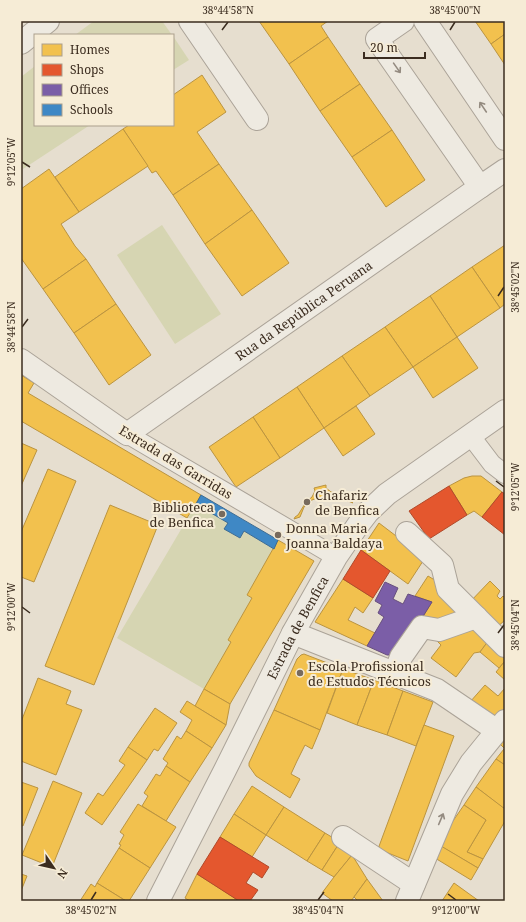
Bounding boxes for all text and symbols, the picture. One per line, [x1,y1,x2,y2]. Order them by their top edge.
text: 38°44'58"N [202,3,254,17]
text: 38°45'00"N [429,3,481,17]
legend [34,34,174,126]
scale bar [364,34,425,60]
text: 20 m [370,39,398,56]
text: Homes [70,41,110,58]
text: Shops [70,61,104,78]
one-way arrow [393,62,401,73]
text: Offices [70,81,109,98]
text: Schools [70,101,113,118]
one-way arrow [479,102,487,113]
text: 9°12'05"W [4,137,18,186]
street label: Rua da República Peruana [232,256,376,365]
text: 38°45'02"N [508,261,522,313]
text: 38°44'58"N [4,301,18,353]
street label: Estrada das Garridas [116,421,236,503]
text: 9°12'05"W [508,462,522,511]
place label: Chafariz de Benfica [315,486,380,519]
marker: Chafariz de Benfica [302,497,312,507]
place label: Biblioteca de Benfica [150,498,214,531]
marker: Biblioteca de Benfica [217,509,227,519]
place label: Donna Maria Joanna Baldaya [285,519,383,552]
marker: Donna Maria Joanna Baldaya [273,530,283,540]
street label: Estrada de Benfica [262,572,333,682]
text: 9°12'00"W [4,582,18,631]
text: 38°45'04"N [508,599,522,651]
place label: Escola Profissional de Estudos Técnicos [308,657,431,690]
marker: Escola Profissional de Estudos Técnicos [295,668,305,678]
one-way arrow [438,814,445,826]
north arrow [34,848,74,888]
text: N [54,866,71,882]
text: 38°45'02"N [65,903,117,917]
text: 38°45'04"N [292,903,344,917]
text: 9°12'00"W [432,903,481,917]

